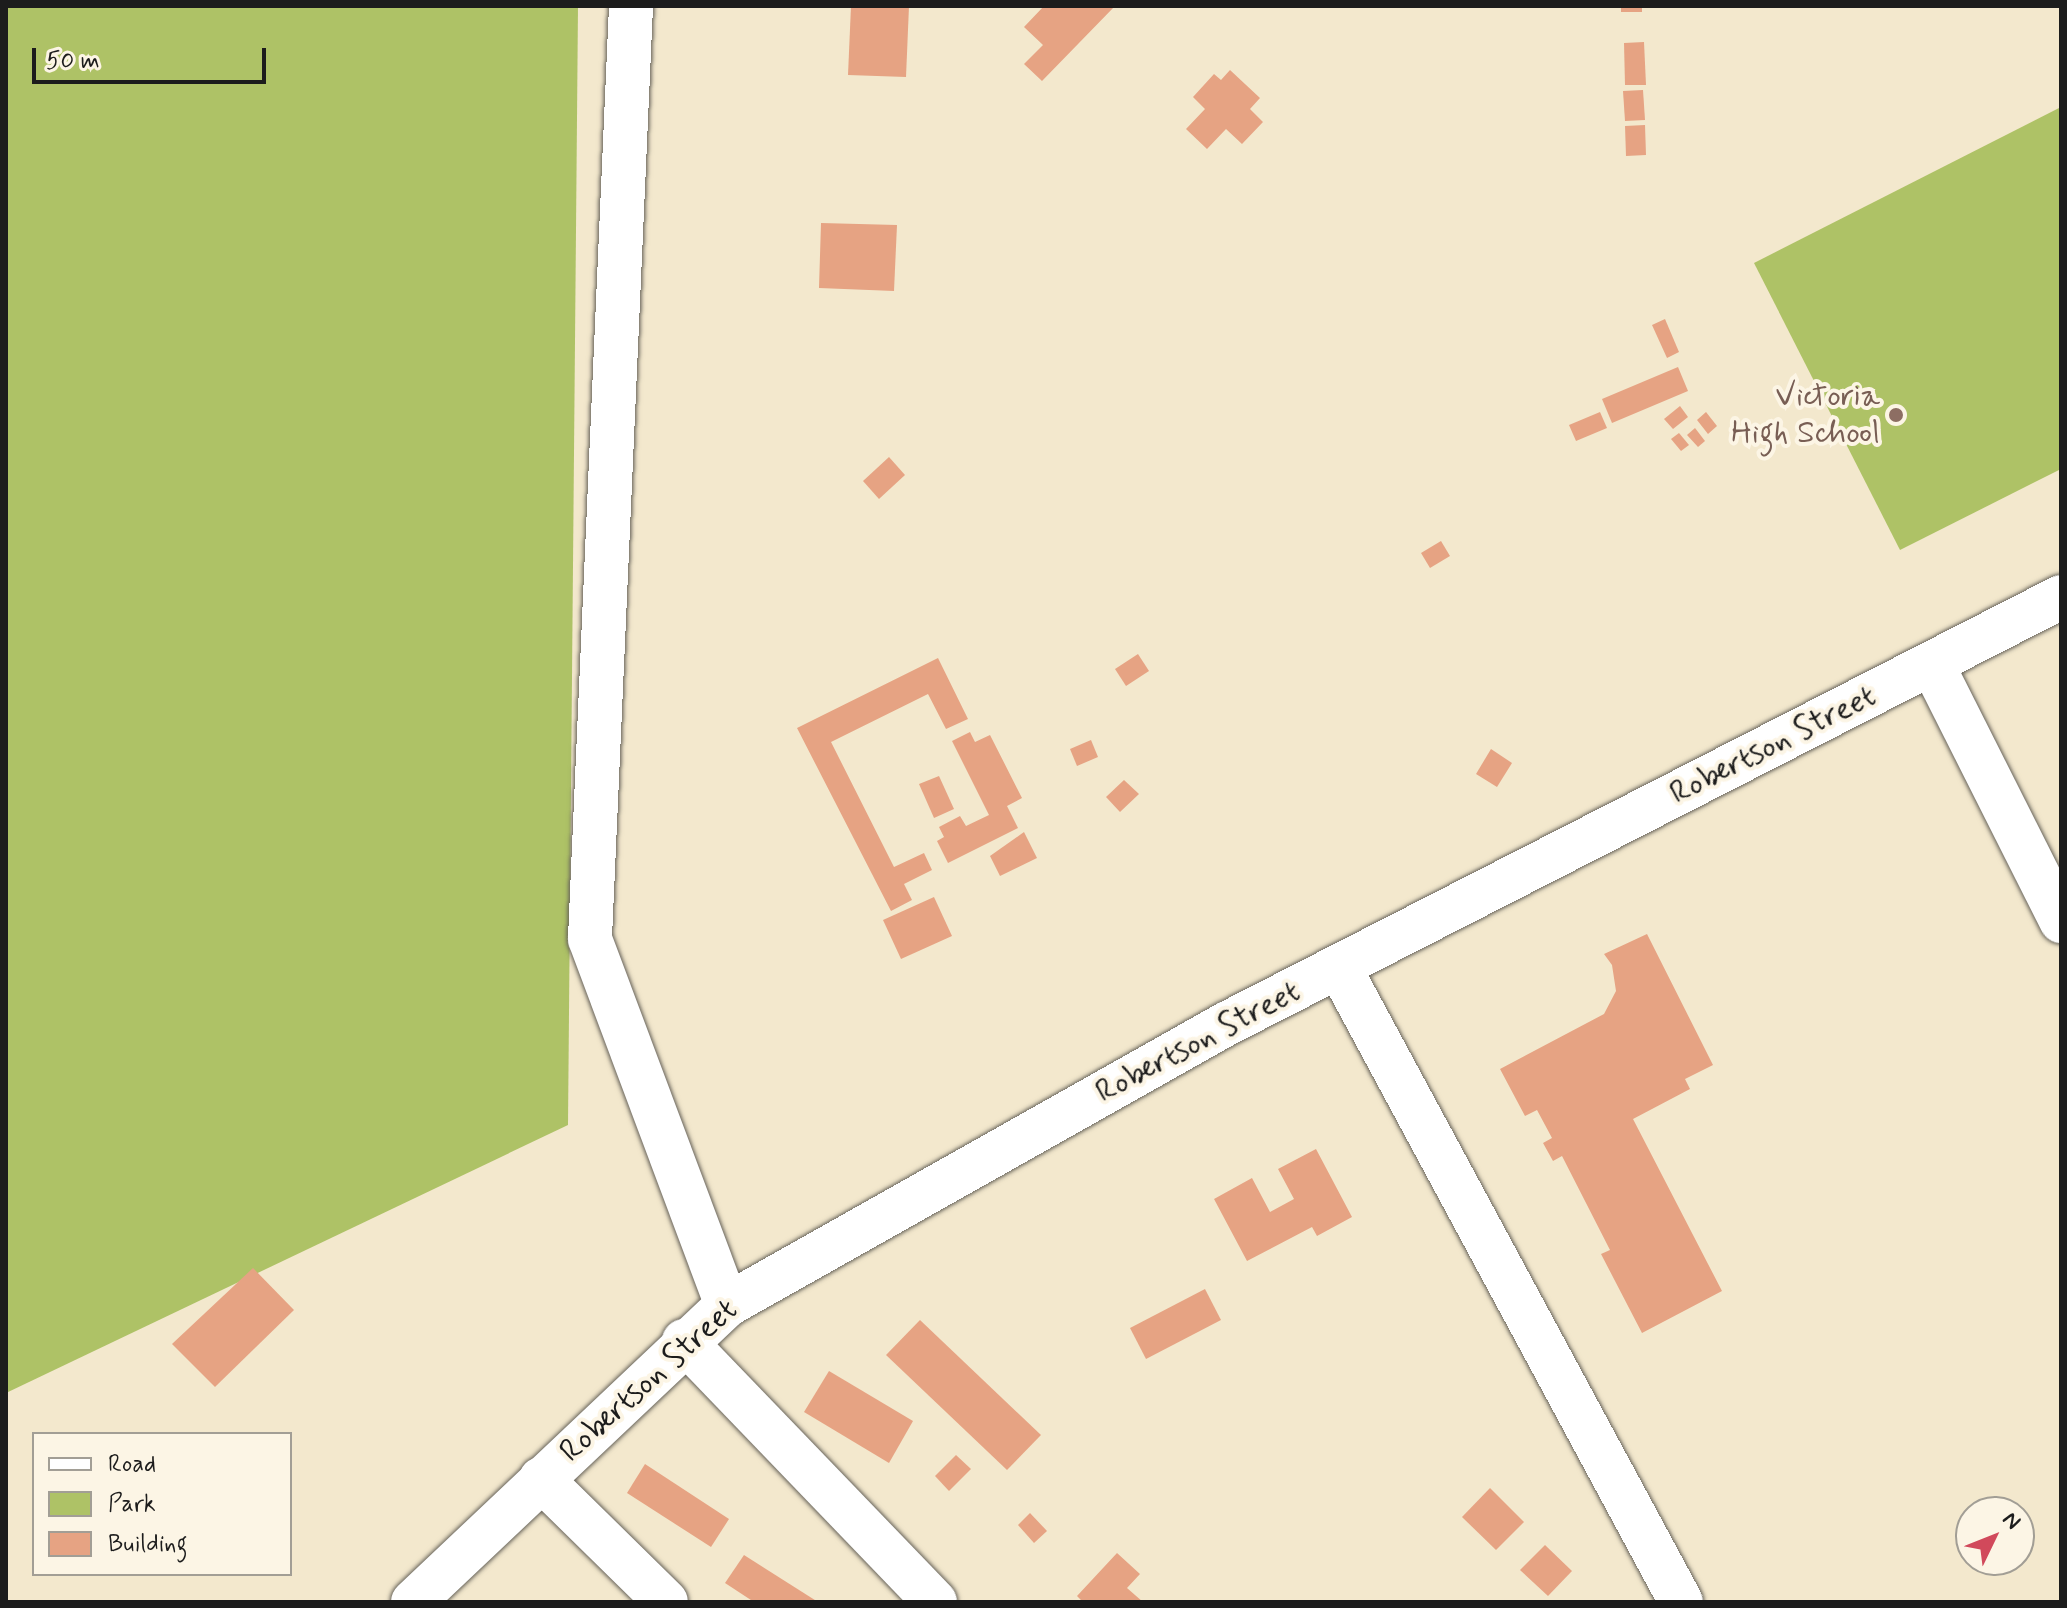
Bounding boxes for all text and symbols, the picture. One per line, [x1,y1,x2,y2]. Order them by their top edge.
scale bar [36,32,270,82]
text: 50 m [46,46,100,77]
place label: Victoria High School [1731,378,1880,453]
marker: Victoria High School [1887,406,1905,424]
street label: Robertson Street [1662,676,1884,814]
street label: Robertson Street [1087,971,1309,1113]
street label: Robertson Street [550,1290,748,1472]
legend [32,1432,292,1576]
text: Road [108,1449,156,1480]
text: Park [108,1489,156,1520]
north arrow [1955,1496,2035,1576]
text: N [1996,1506,2026,1536]
text: Building [108,1529,188,1560]

